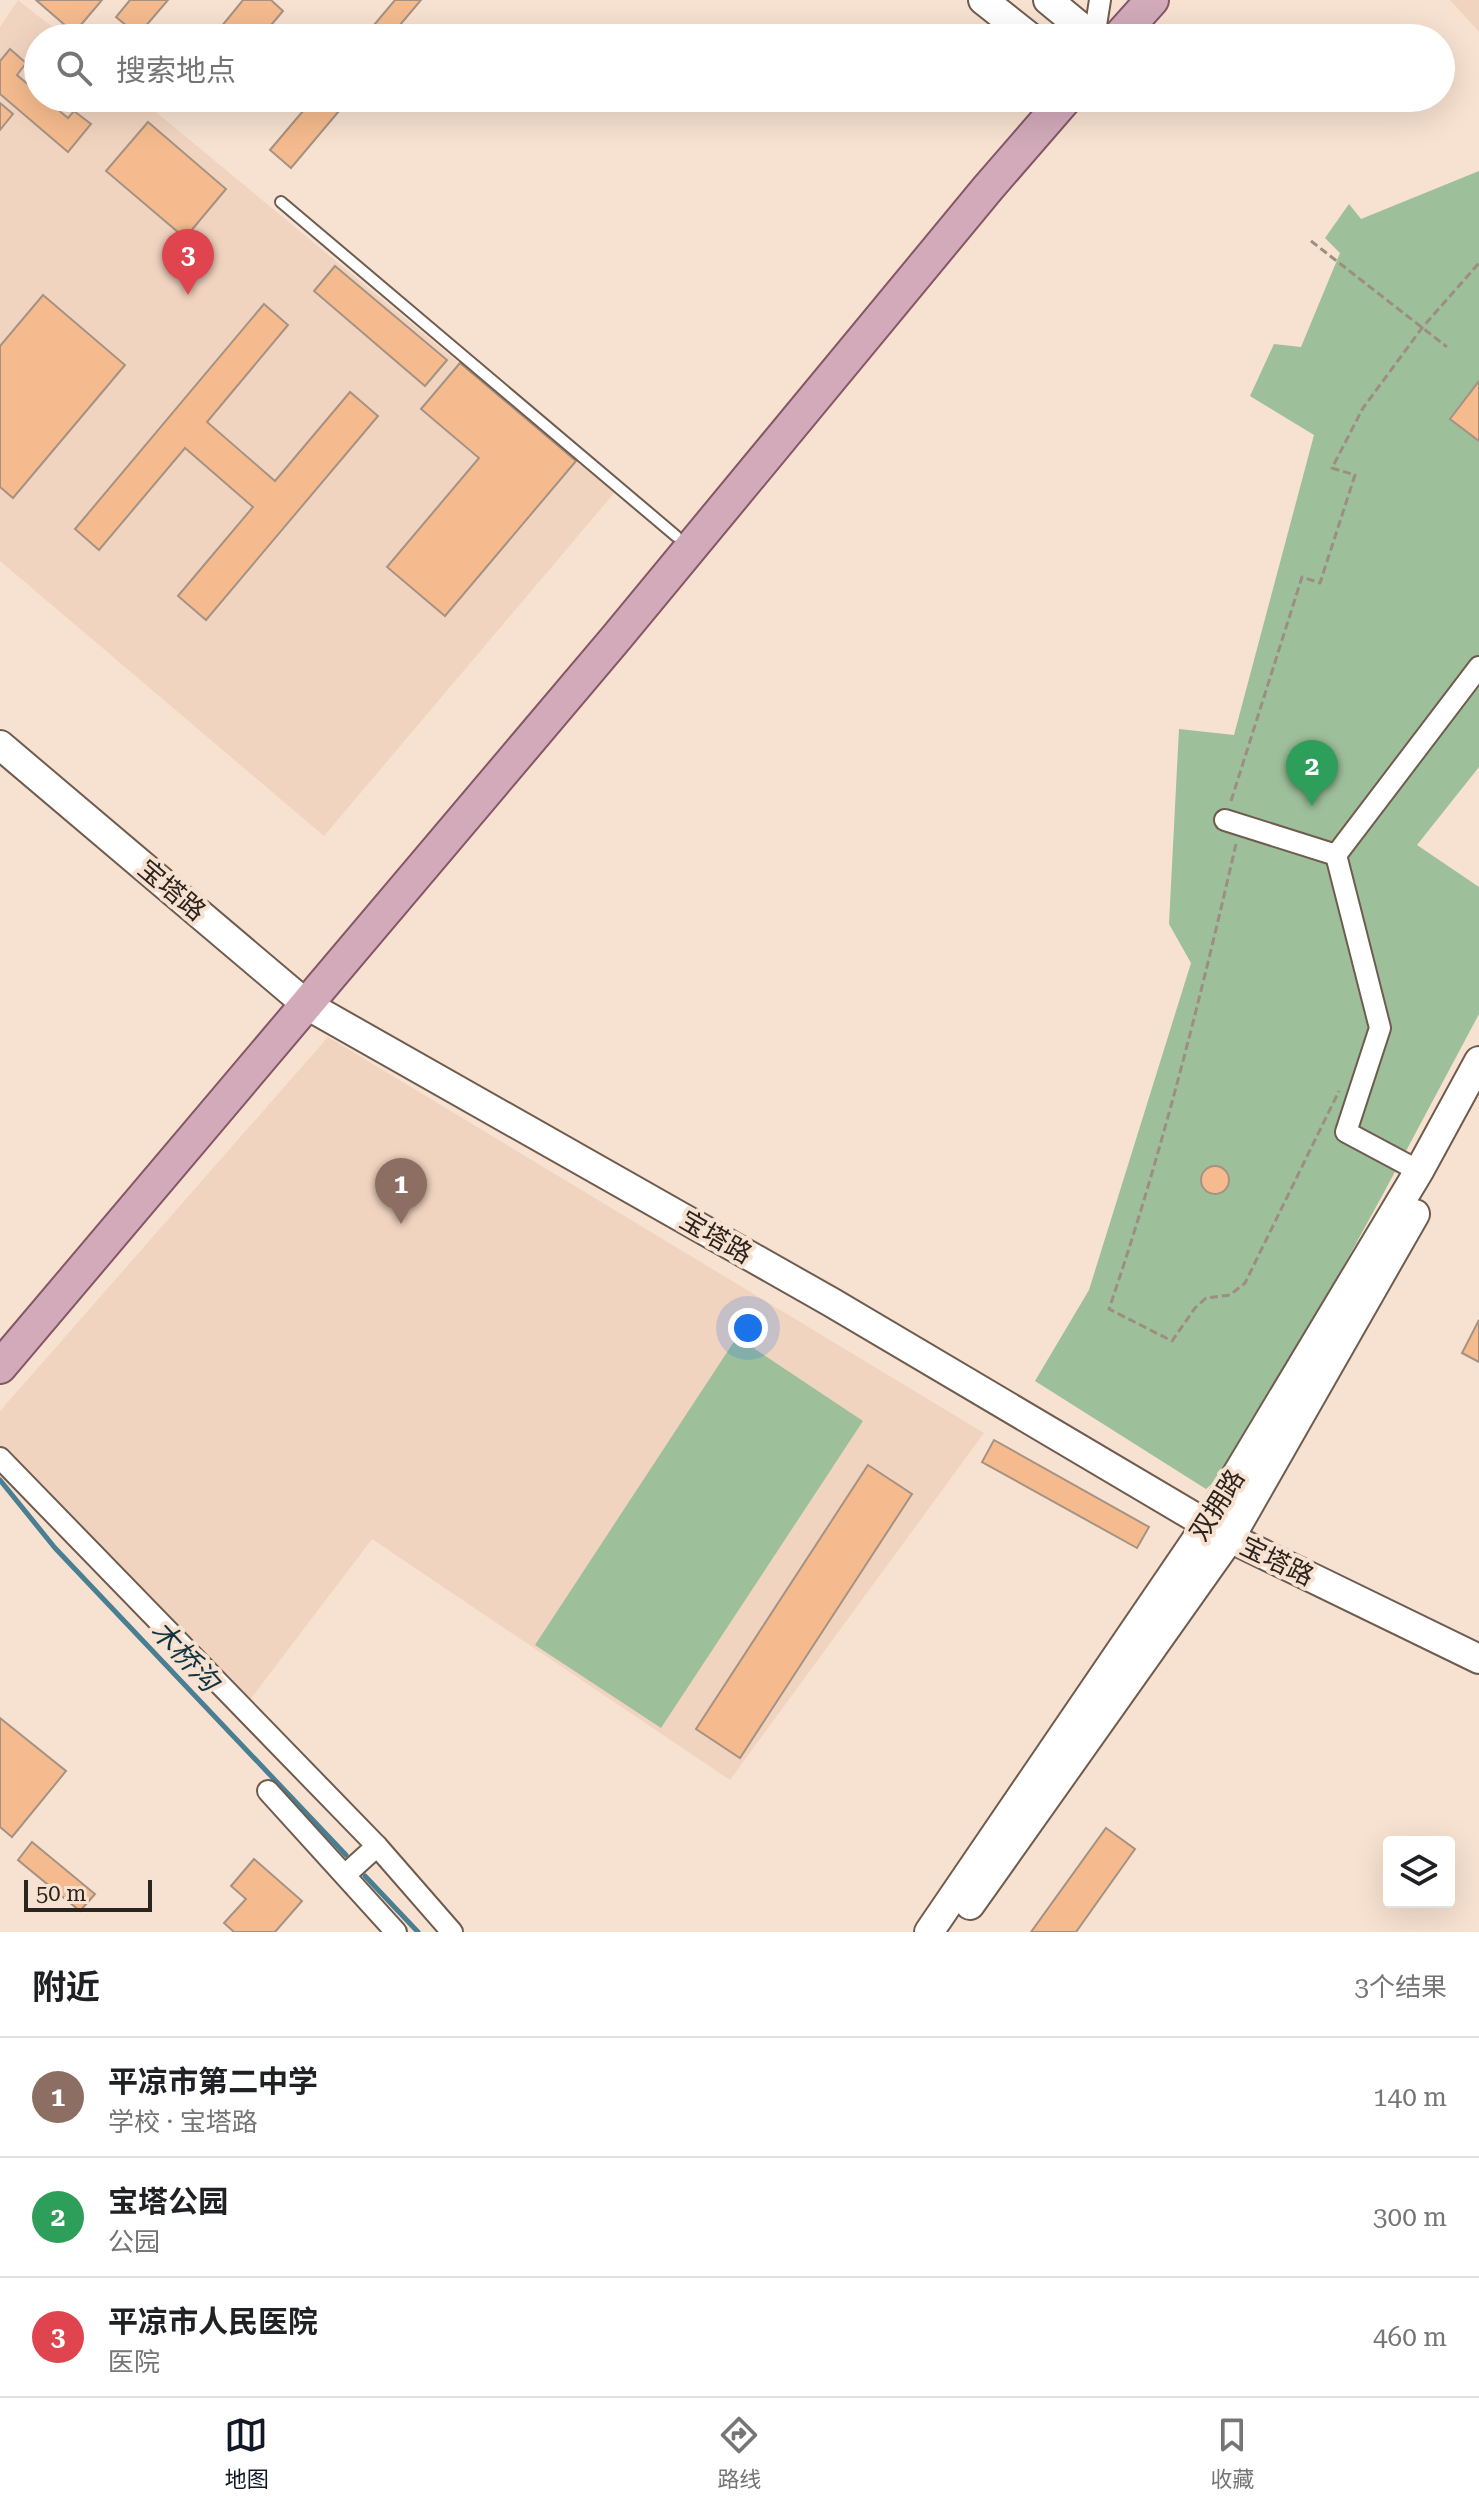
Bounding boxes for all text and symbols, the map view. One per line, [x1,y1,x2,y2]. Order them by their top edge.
search box [24,24,1455,112]
icon: search [52,46,96,90]
text: 搜索地点 [116,53,236,88]
pin: 3 [162,229,214,295]
pin: 2 [1286,740,1338,806]
street label: 宝塔路 [132,853,212,927]
pin: 1 [375,1158,427,1224]
street label: 宝塔路 [675,1205,757,1269]
your location [728,1308,768,1348]
street label: 双拥路 [1184,1464,1250,1546]
street label: 宝塔路 [1235,1530,1319,1592]
water label: 木桥沟 [144,1614,228,1700]
map controls [1383,1836,1455,1908]
button: layers [1383,1836,1455,1908]
scale bar [24,1876,152,1912]
text: 50 m [36,1881,86,1906]
text: 附近 [32,1967,100,2007]
text: 3个结果 [1354,1972,1447,2002]
text: 平凉市第二中学 [108,2064,318,2099]
text: 1 [51,2082,65,2112]
text: 140 m [1373,2082,1447,2112]
text: 学校 · 宝塔路 [108,2107,258,2137]
text: 宝塔公园 [108,2184,228,2219]
text: 2 [51,2202,65,2232]
text: 300 m [1373,2202,1447,2232]
text: 公园 [108,2227,160,2257]
text: 平凉市人民医院 [108,2304,318,2339]
text: 3 [51,2322,65,2352]
text: 460 m [1373,2322,1447,2352]
text: 医院 [108,2347,160,2377]
tab: 地图 [224,2413,269,2493]
tab: 路线 [717,2413,762,2493]
tab: 收藏 [1210,2413,1255,2493]

